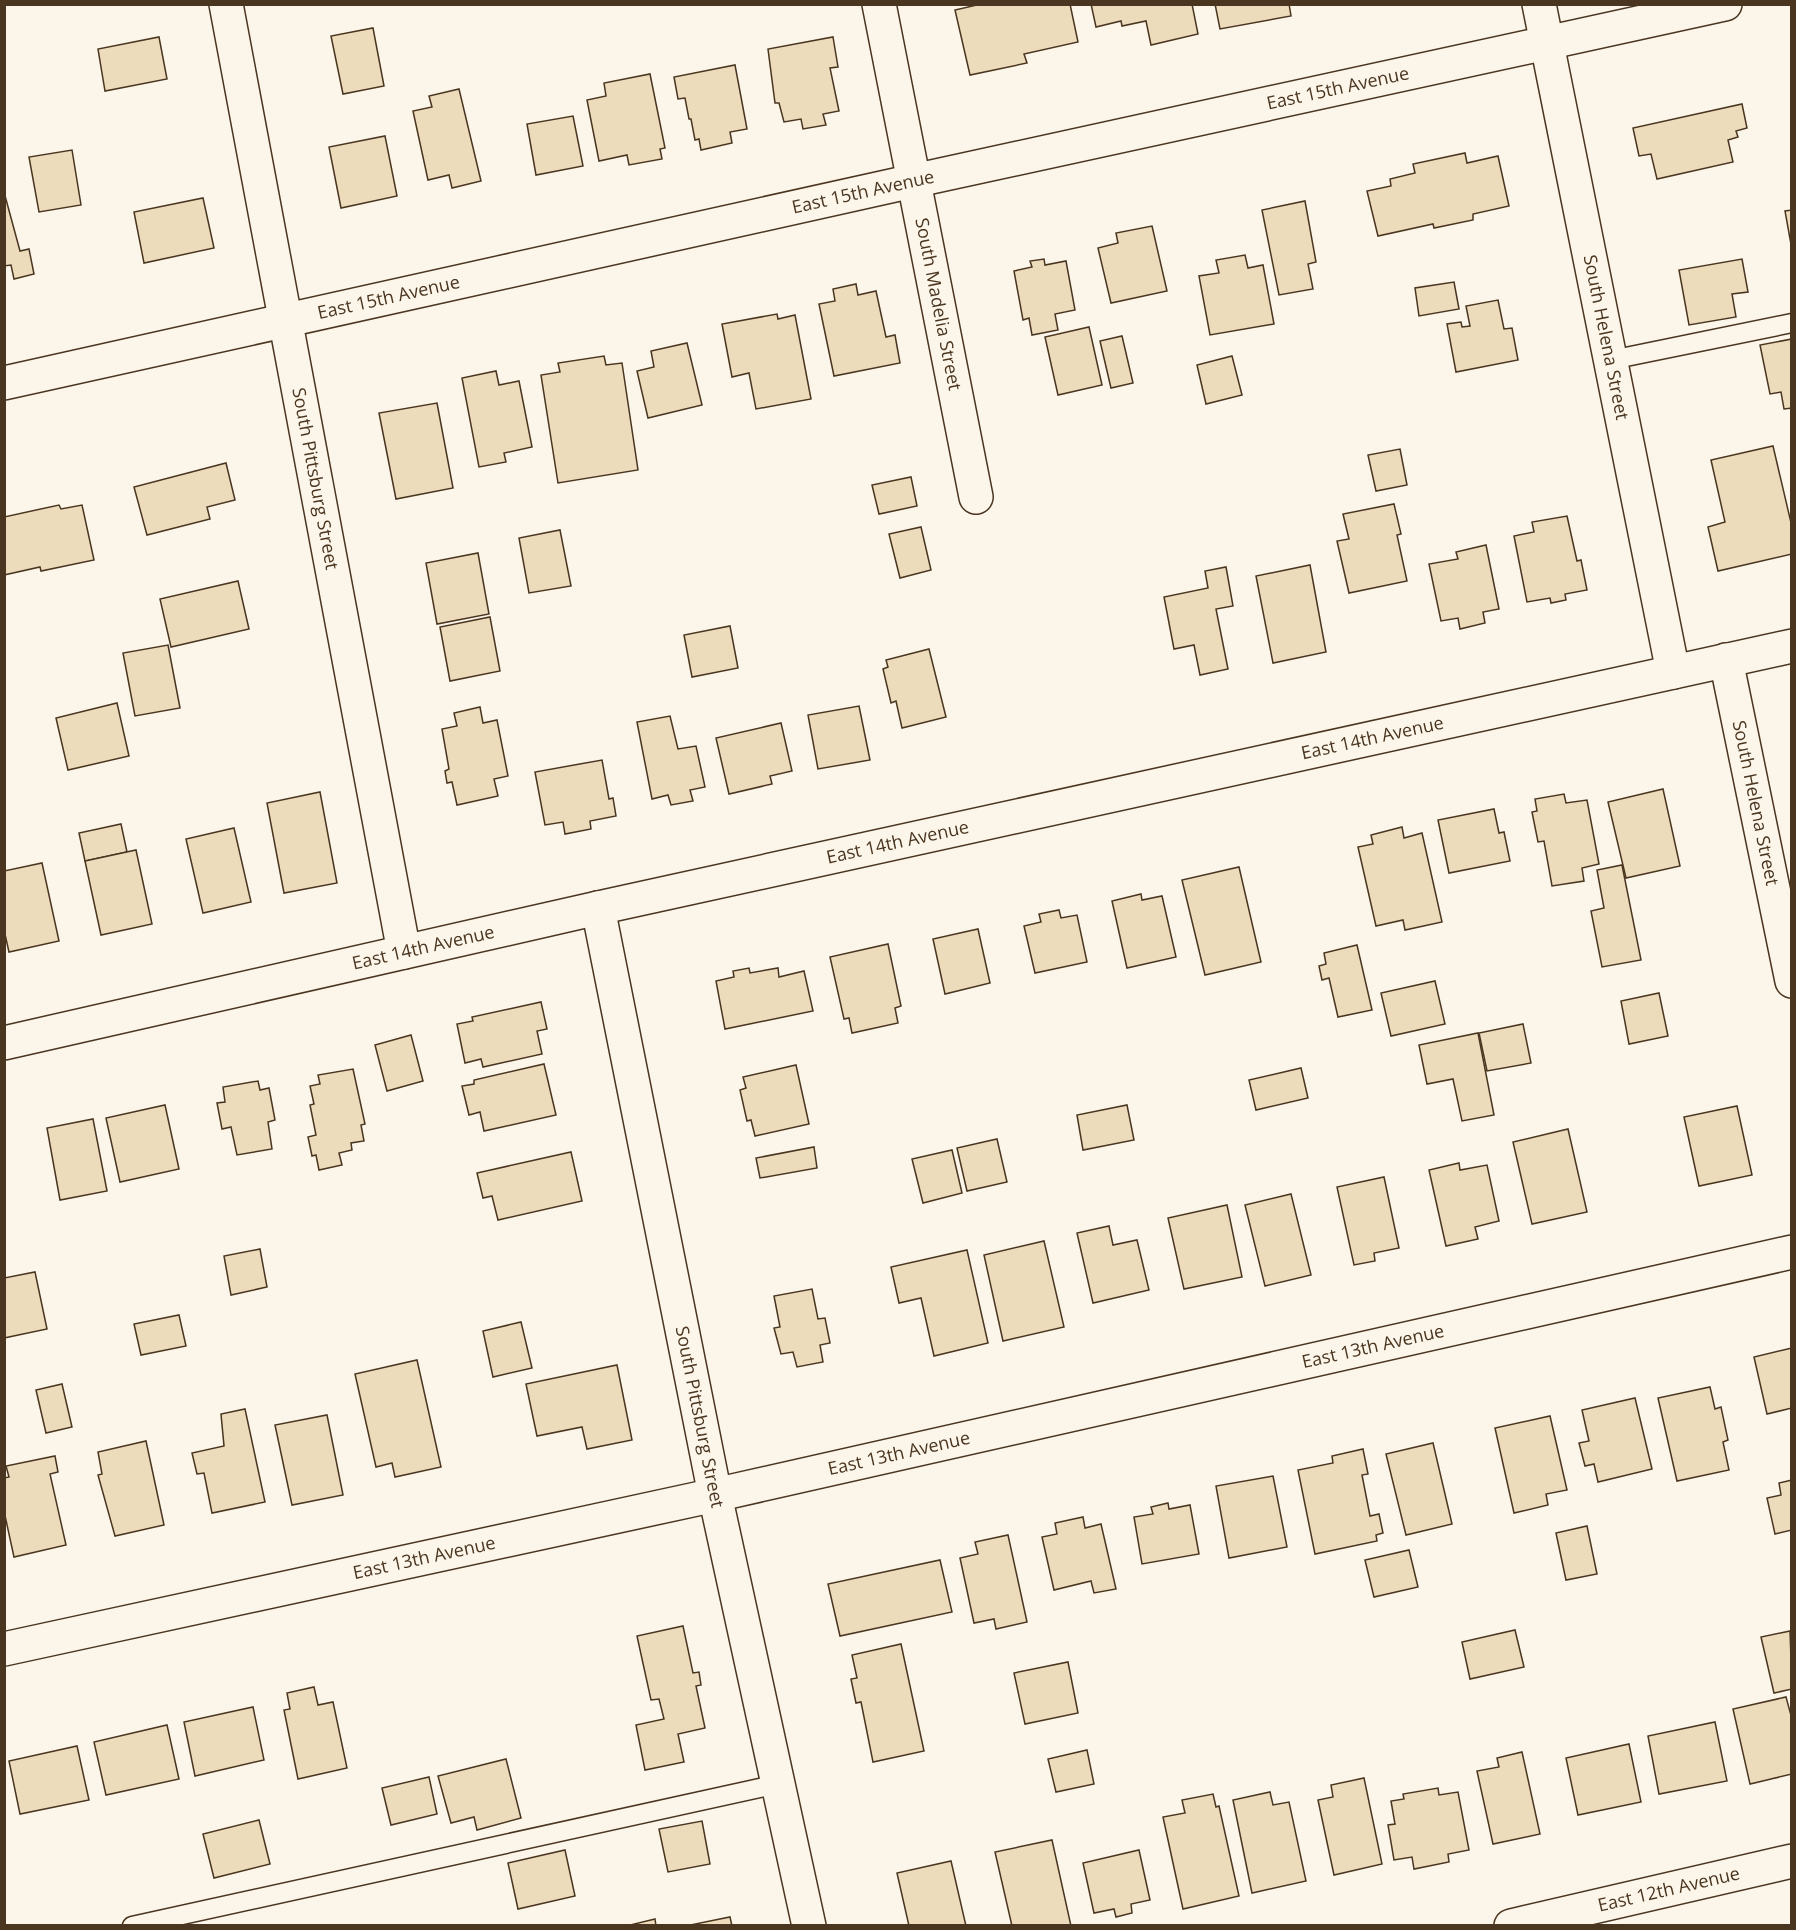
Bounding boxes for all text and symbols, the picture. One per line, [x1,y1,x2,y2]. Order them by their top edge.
street label: East 15th Avenue [1264,60,1411,115]
street label: East 15th Avenue [789,164,936,219]
street label: South Madelia Street [910,216,968,392]
street label: South Helena Street [1579,252,1635,422]
street label: East 15th Avenue [315,269,462,324]
street label: South Pittsburg Street [287,385,345,572]
street label: East 14th Avenue [1299,710,1446,764]
street label: South Helena Street [1728,718,1785,888]
street label: East 14th Avenue [824,814,971,869]
street label: East 14th Avenue [350,919,497,975]
street label: East 13th Avenue [1299,1318,1446,1373]
street label: South Pittsburg Street [671,1324,730,1510]
street label: East 13th Avenue [825,1425,972,1480]
street label: East 13th Avenue [351,1530,498,1584]
street label: East 12th Avenue [1595,1860,1742,1917]

